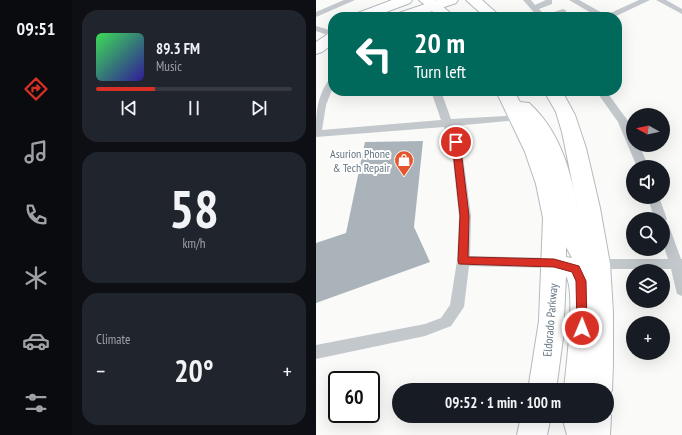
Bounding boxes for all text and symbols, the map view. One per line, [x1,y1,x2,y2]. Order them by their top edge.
text: 09:51 [17,17,55,40]
text: 20 m [414,24,465,61]
icon: left [348,28,400,80]
text: 89.3 FM [156,39,200,58]
text: Music [156,58,182,75]
text: Turn left [414,60,466,83]
icon: directions [22,75,50,103]
icon: previous [118,97,140,119]
icon: pause [183,97,205,119]
icon: next [248,97,270,119]
north arrow [626,108,670,152]
map controls [626,108,670,360]
pin [439,125,473,159]
icon: arrive [445,131,467,153]
icon: music [22,138,50,166]
place label: Asurion Phone & Tech Repair [330,146,391,175]
shop icon: Asurion Phone & Tech Repair [393,149,415,177]
button: sound [626,160,670,204]
text: 58 [169,175,219,242]
icon: phone [22,201,50,229]
button: search [626,212,670,256]
text: km/h [182,235,206,252]
icon: climate [22,264,50,292]
button: layers [626,264,670,308]
street label: Eldorado Parkway [539,282,561,357]
position arrow [561,307,603,349]
button: + [626,316,670,360]
icon: car [22,327,50,355]
text: Climate [96,331,130,348]
text: 20° [174,351,214,390]
text: − [96,357,105,385]
text: + [283,357,292,385]
speed limit sign: 60 [328,371,380,423]
icon: filters [22,389,50,417]
text: 09:52 · 1 min · 100 m [445,393,561,412]

